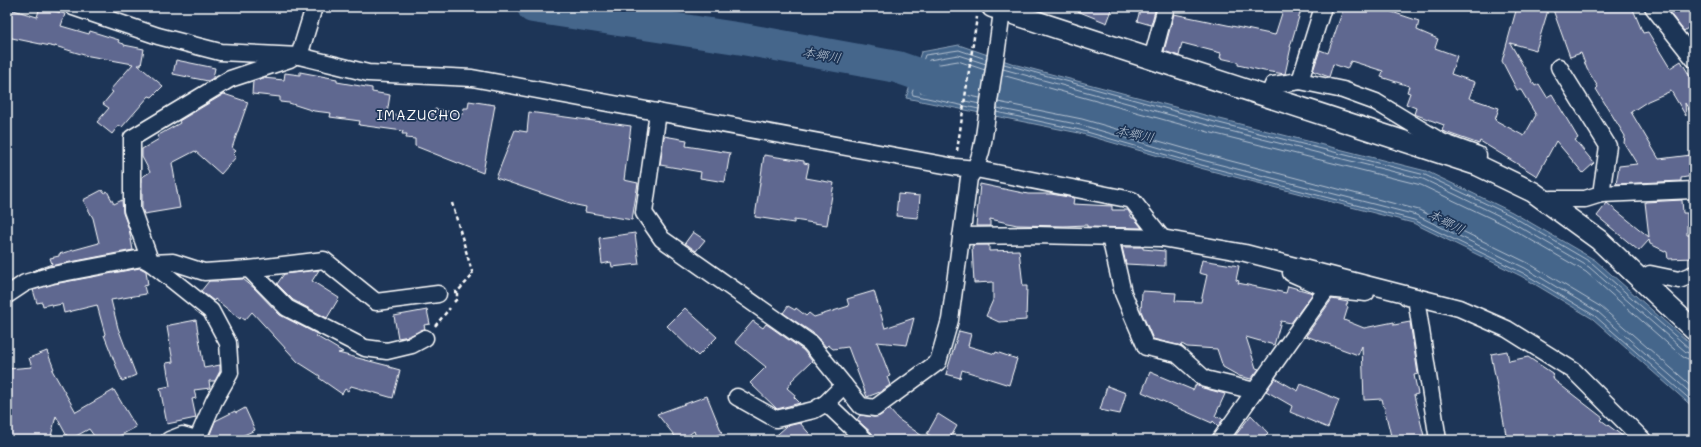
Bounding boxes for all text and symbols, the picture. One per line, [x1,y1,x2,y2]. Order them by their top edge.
water label: 本郷川 [801,42,843,66]
district label: IMAZUCHO [377,105,461,124]
water label: 本郷川 [1114,121,1156,145]
water label: 本郷川 [1426,205,1468,237]

